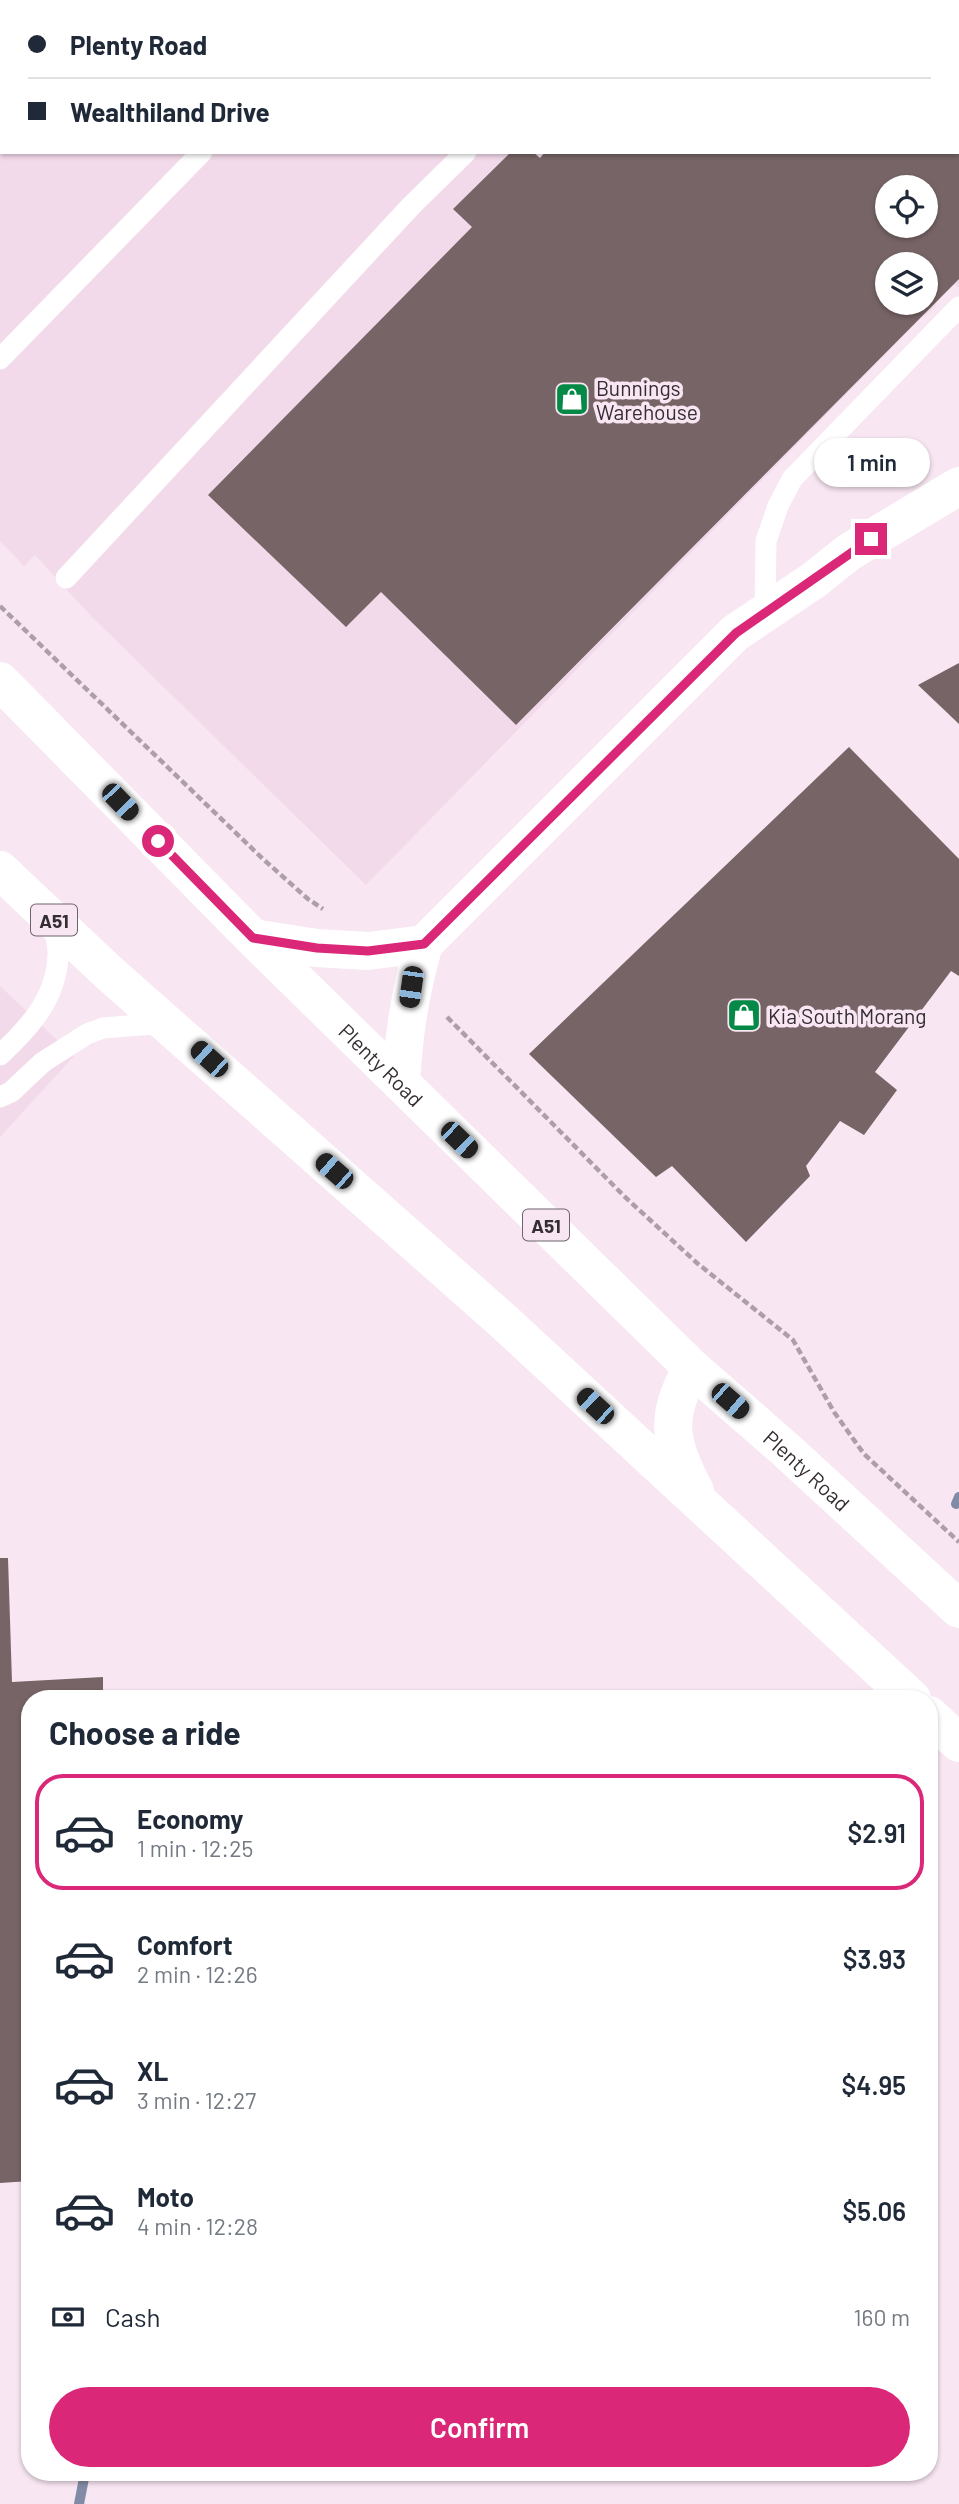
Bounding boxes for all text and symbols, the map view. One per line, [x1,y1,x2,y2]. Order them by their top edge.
text: Plenty Road [70,29,207,60]
text: Wealthiland Drive [70,96,270,127]
map controls [875,175,938,315]
button: locate [875,175,938,238]
button: layers [875,252,938,315]
place label: Bunnings Warehouse [596,375,698,424]
shop icon: Bunnings Warehouse [553,380,591,418]
callout: 1 min [813,438,929,486]
text: 1 min [847,448,897,476]
route end [855,523,887,555]
car [98,780,143,824]
route start [142,825,174,857]
road number: A51 [31,904,77,936]
car [398,965,425,1009]
shop icon: Kia South Morang [725,996,763,1034]
place label: Kia South Morang [768,1003,927,1028]
street label: Plenty Road [335,1018,429,1111]
car [187,1037,232,1081]
car [437,1118,482,1162]
car [312,1149,357,1193]
road number: A51 [523,1210,569,1240]
car [708,1379,753,1423]
car [573,1384,618,1428]
street label: Plenty Road [759,1424,856,1515]
text: Choose a ride [49,1713,241,1751]
icon: car [53,1801,116,1864]
text: Economy [137,1803,243,1834]
text: $2.91 [847,1817,906,1848]
text: 1 min · 12:25 [137,1834,253,1862]
icon: car [53,1927,116,1990]
text: Comfort [137,1929,233,1960]
text: $3.93 [843,1943,906,1974]
text: 2 min · 12:26 [137,1960,258,1988]
icon: car [53,2053,116,2116]
text: XL [137,2055,168,2086]
text: $4.95 [841,2069,906,2100]
text: 3 min · 12:27 [137,2086,256,2114]
icon: car [53,2179,116,2242]
text: Moto [137,2181,194,2212]
text: $5.06 [843,2195,906,2226]
text: 4 min · 12:28 [137,2212,258,2240]
icon: cash [49,2298,87,2336]
text: Cash [105,2301,160,2332]
text: 160 m [853,2303,910,2331]
button: Confirm [49,2387,910,2467]

